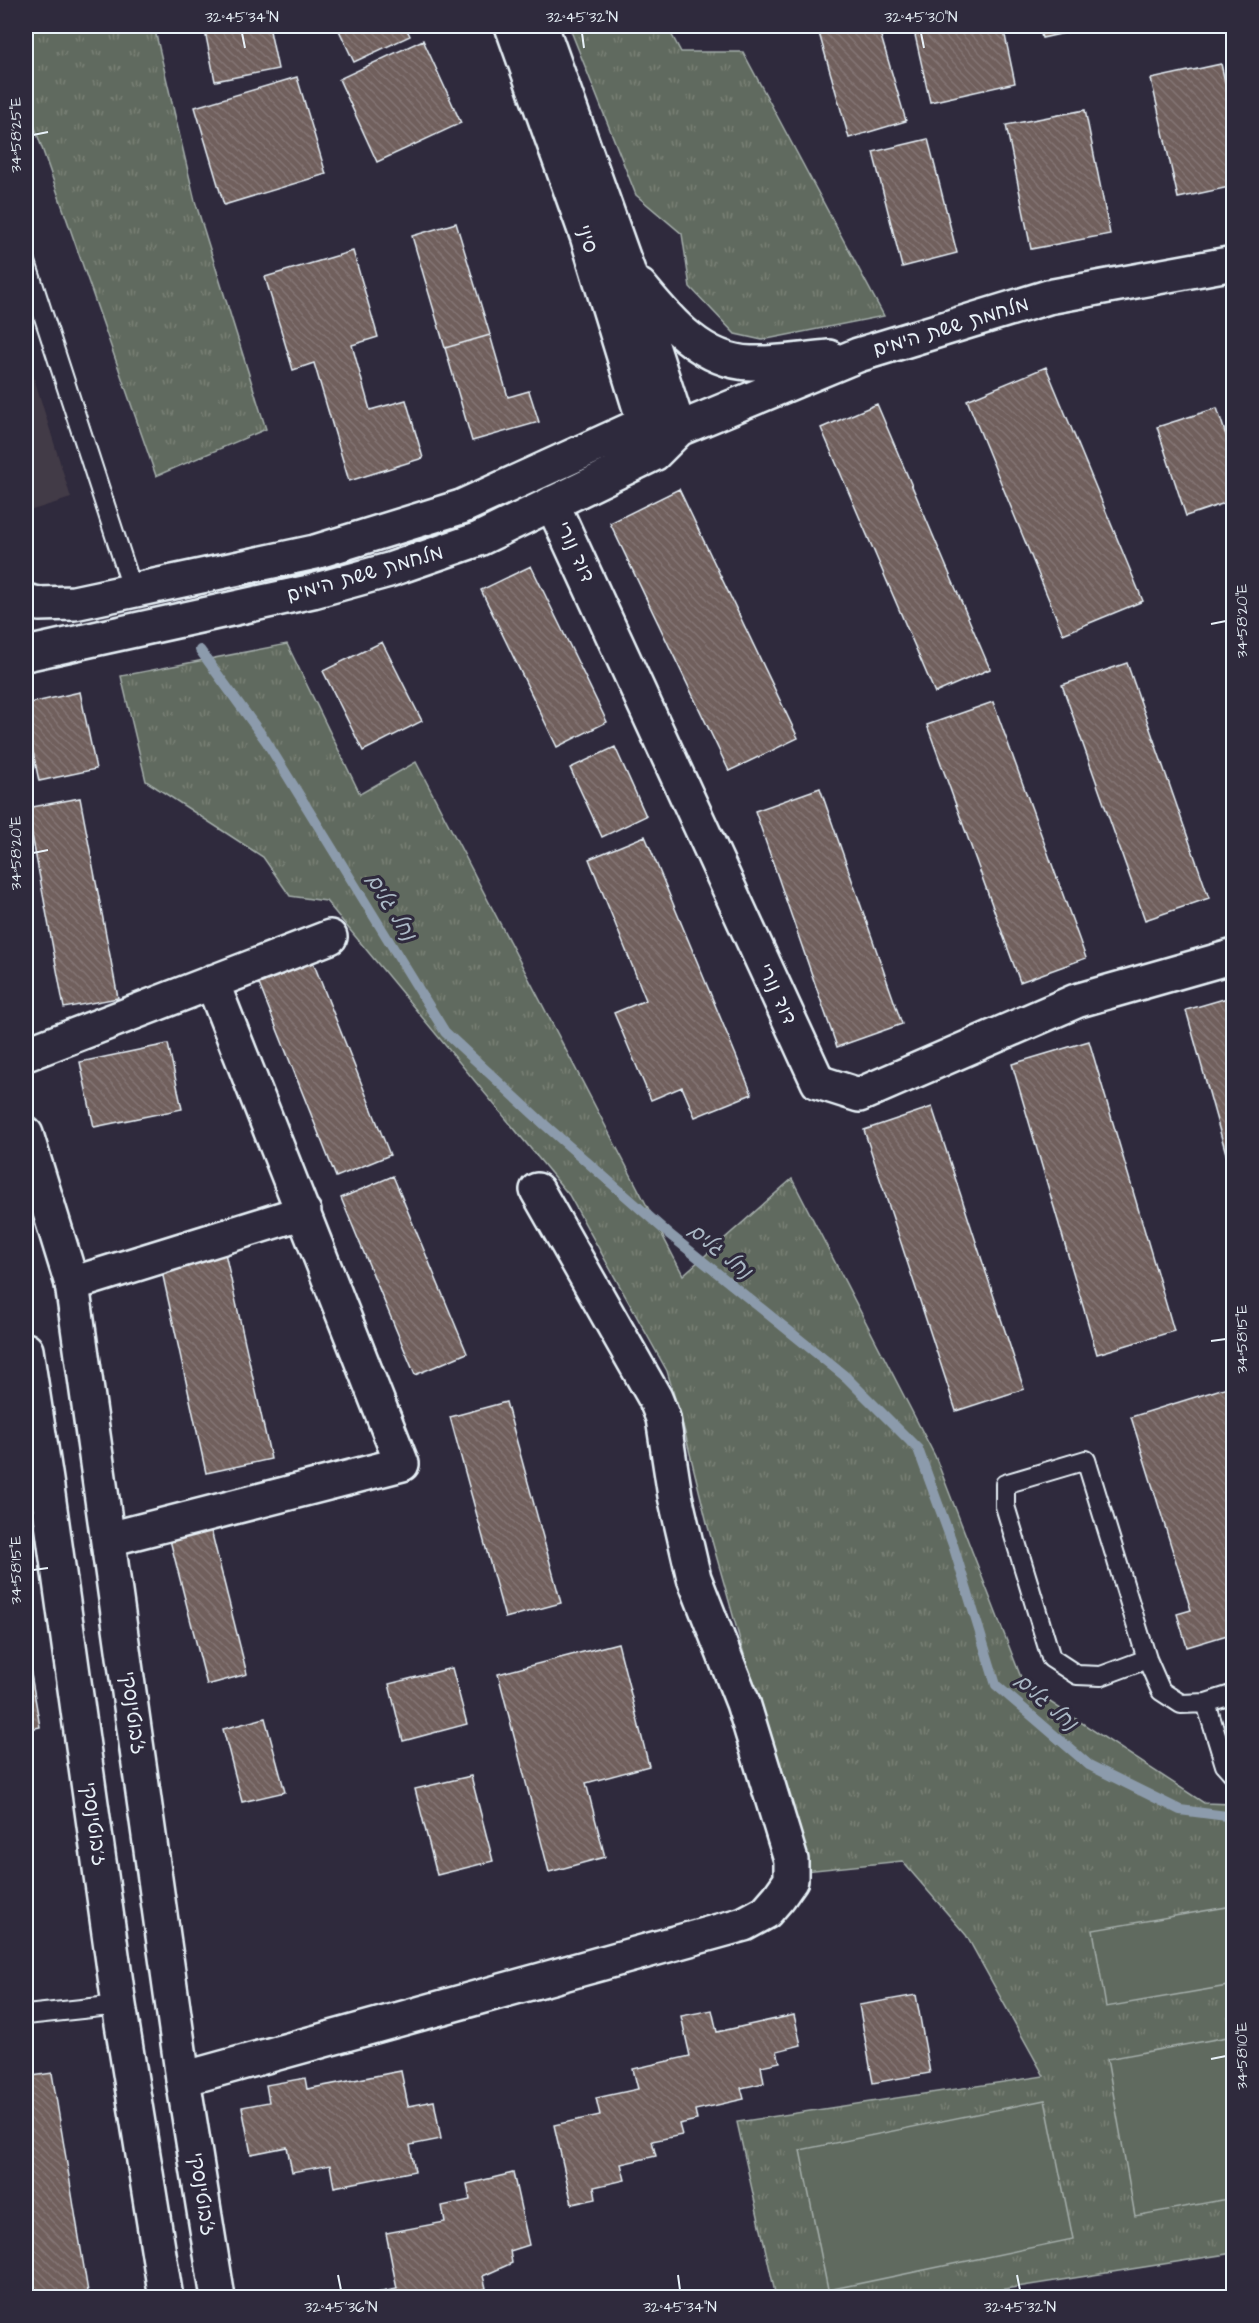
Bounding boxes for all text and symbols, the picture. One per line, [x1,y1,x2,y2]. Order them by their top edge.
text: 32°45'34"N [205,7,279,28]
text: 32°45'32"N [546,7,618,28]
text: 32°45'30"N [885,7,957,28]
text: 34°58'25"E [6,97,27,173]
street label: סיני [569,221,605,257]
street label: מלחמת ששת הימים [870,290,1032,364]
street label: דוד נורי [549,517,601,587]
street label: מלחמת ששת הימים [283,538,447,610]
text: 34°58'20"E [1232,584,1253,658]
text: 34°58'20"E [6,816,27,890]
water label: נחל גלים [359,868,424,948]
street label: דוד נורי [751,959,803,1029]
water label: נחל גלים [682,1216,759,1287]
text: 34°58'15"E [1232,1304,1253,1373]
text: 34°58'15"E [6,1535,27,1604]
water label: נחל גלים [1008,1667,1085,1739]
street label: ז׳בוטינסקי [113,1670,153,1756]
street label: ז'בוטינסקי [74,1780,114,1868]
text: 34°58'10"E [1232,2022,1253,2090]
street label: ז׳בוטינסקי [182,2150,222,2238]
text: 32°45'36"N [305,2297,377,2318]
text: 32°45'34"N [643,2297,717,2318]
text: 32°45'32"N [984,2297,1056,2318]

